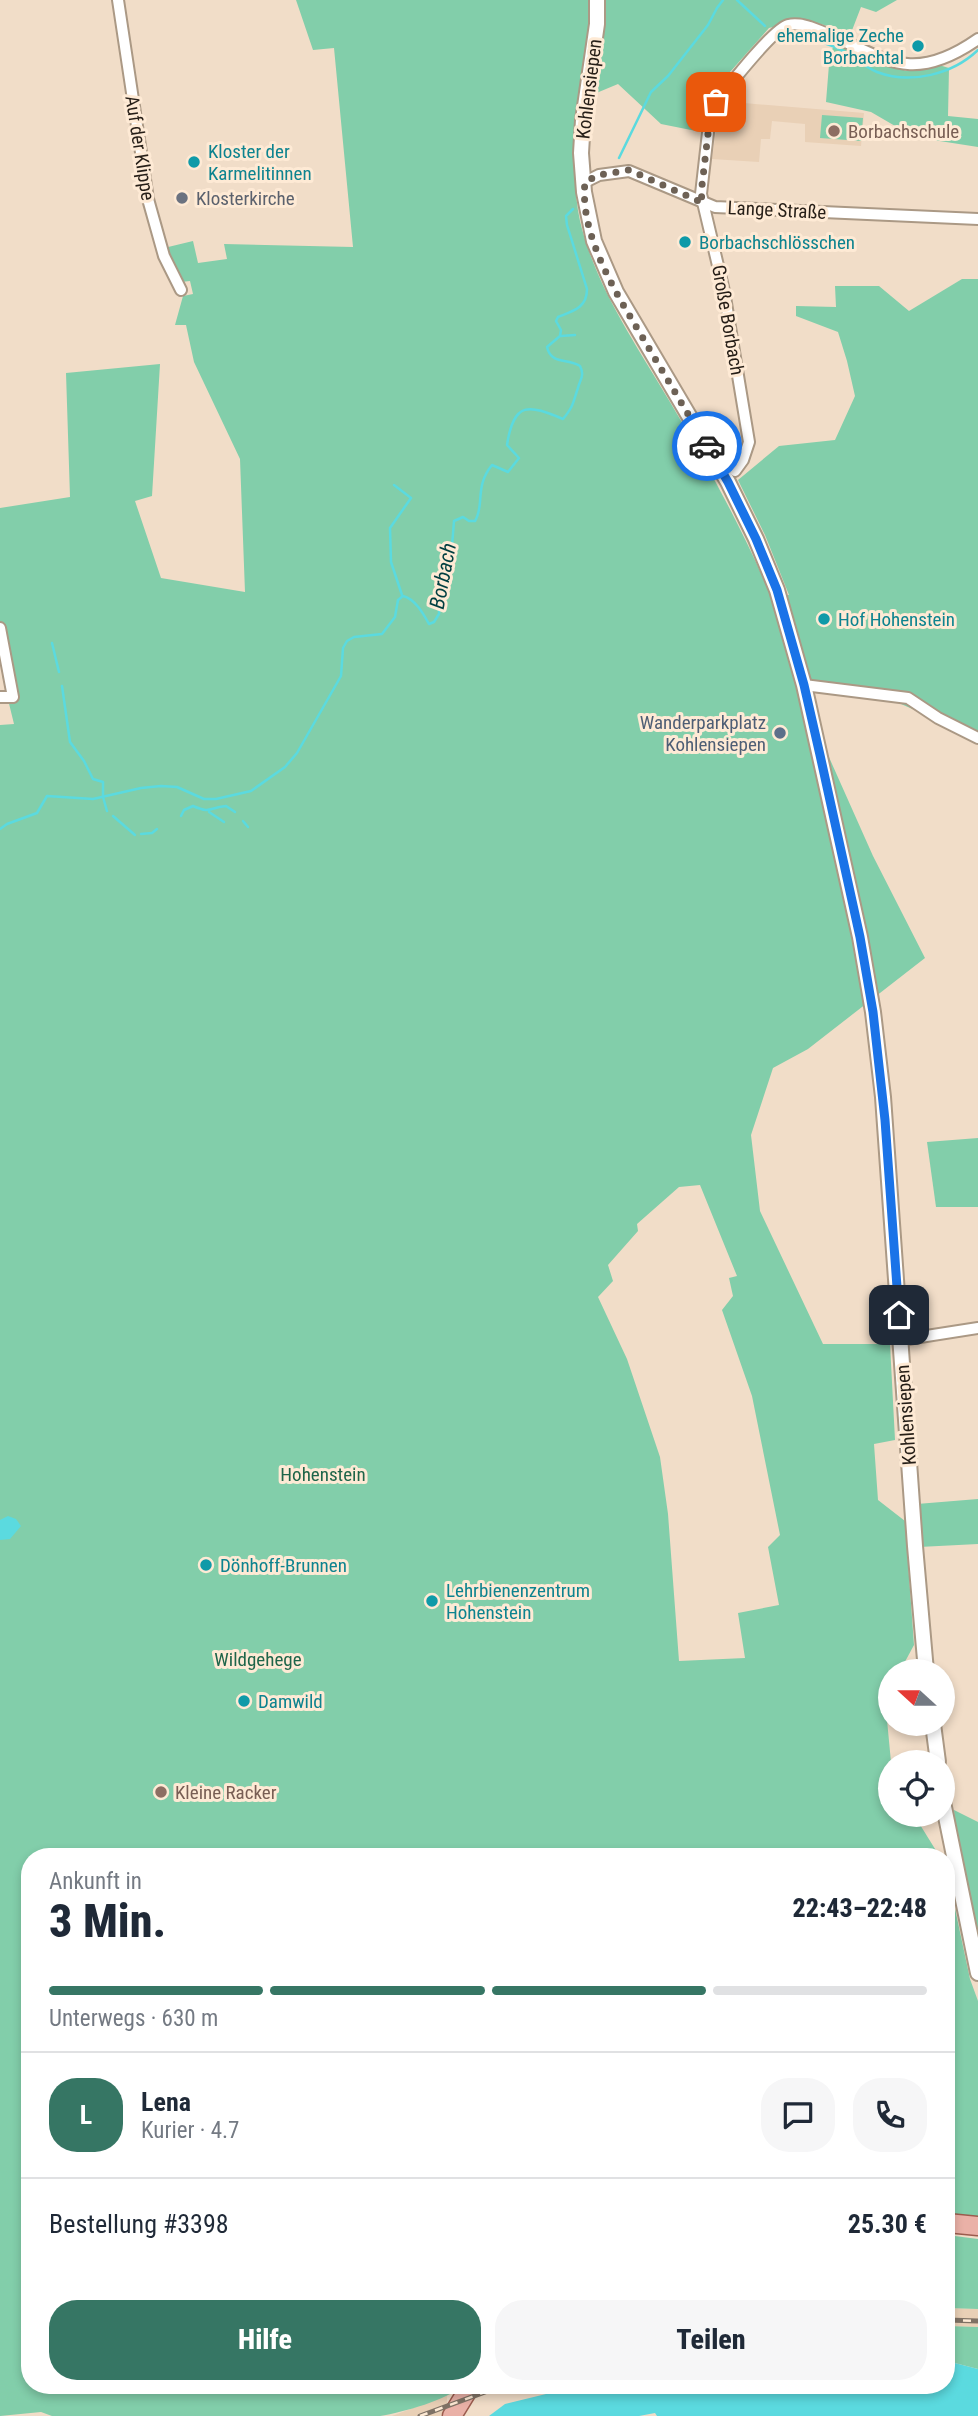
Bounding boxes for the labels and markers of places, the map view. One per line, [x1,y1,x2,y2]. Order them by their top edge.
place label: ehemalige Zeche Borbachtal [777,24,904,69]
marker: ehemalige Zeche Borbachtal [910,38,926,54]
pin [686,72,746,132]
place label: Borbachschule [848,120,959,143]
marker: Borbachschule [826,123,842,139]
place label: Kloster der Karmelitinnen [208,140,312,185]
marker: Kloster der Karmelitinnen [186,154,202,170]
place label: Klosterkirche [196,187,295,210]
marker: Klosterkirche [174,190,190,206]
place label: Borbachschlösschen [699,231,855,254]
marker: Borbachschlösschen [677,234,693,250]
place label: Hof Hohenstein [838,608,955,631]
marker: Hof Hohenstein [816,611,832,627]
place label: Wanderparkplatz Kohlensiepen [640,711,766,756]
marker: Wanderparkplatz Kohlensiepen [772,725,788,741]
pin [869,1285,929,1345]
place label: Dönhoff-Brunnen [220,1554,347,1577]
marker: Dönhoff-Brunnen [198,1557,214,1573]
place label: Lehrbienenzentrum Hohenstein [446,1579,590,1624]
marker: Lehrbienenzentrum Hohenstein [424,1593,440,1609]
place label: Damwild [258,1690,323,1713]
marker: Damwild [236,1693,252,1709]
place label: Kleine Racker [175,1781,277,1804]
marker: Kleine Racker [153,1784,169,1800]

